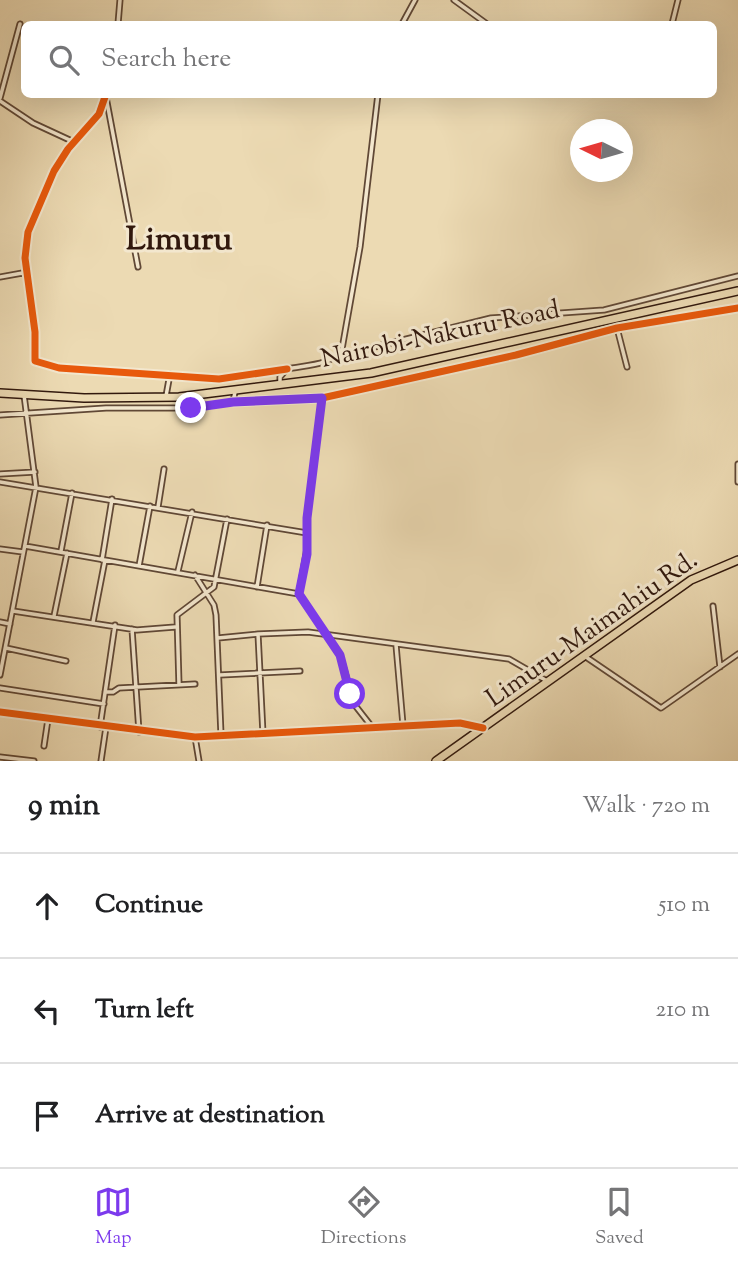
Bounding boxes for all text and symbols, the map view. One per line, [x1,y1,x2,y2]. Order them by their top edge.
search box [21,21,717,98]
icon: search [45,41,83,79]
text: Search here [101,41,231,78]
north arrow [570,119,633,182]
district label: Limuru [126,217,232,265]
street label: Nairobi-Nakuru Road [318,292,564,379]
route end [175,392,206,423]
street label: Limuru-Maimahiu Rd. [479,543,706,717]
route start [334,678,365,709]
text: 9 min [28,785,100,828]
text: Walk · 720 m [582,790,710,823]
icon: ahead [28,887,66,925]
text: Continue [95,887,203,924]
text: 510 m [658,889,710,922]
icon: left [28,992,66,1030]
text: Turn left [95,992,194,1029]
text: 210 m [656,994,710,1027]
icon: arrive [28,1097,66,1135]
text: Arrive at destination [95,1097,325,1134]
tab: Map [94,1183,132,1252]
tab: Directions [321,1183,406,1252]
tab: Saved [595,1183,644,1252]

